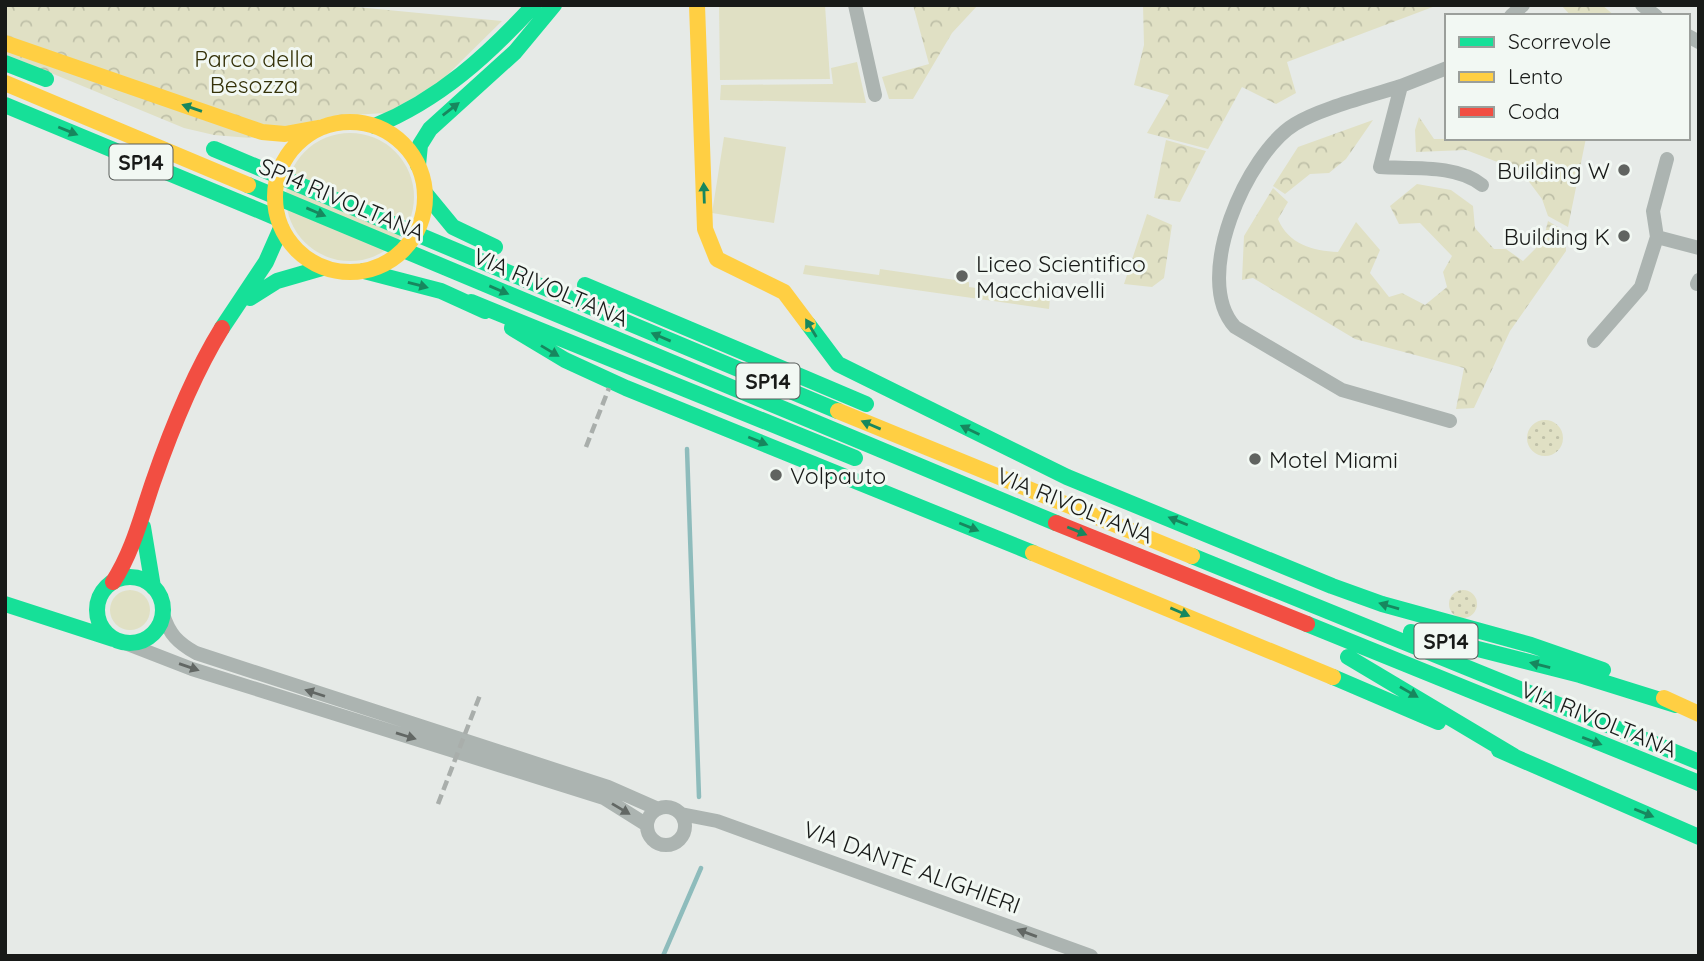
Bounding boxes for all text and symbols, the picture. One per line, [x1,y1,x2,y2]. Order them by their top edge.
legend [1445,14,1690,140]
text: Scorrevole [1508,28,1611,54]
park label: Parco della Besozza [194,44,314,99]
text: Lento [1508,63,1563,89]
text: Coda [1508,98,1560,124]
one-way arrow [181,102,202,113]
one-way arrow [441,102,459,117]
one-way arrow [58,126,79,137]
road number: SP14 [110,144,172,180]
street label: SP14 RIVOLTANA [255,151,429,247]
place label: Building W [1497,156,1610,185]
marker: Building W [1616,162,1632,178]
one-way arrow [699,182,710,204]
one-way arrow [306,207,327,218]
place label: Building K [1504,222,1610,251]
marker: Building K [1616,228,1632,244]
street label: VIA RIVOLTANA [469,241,633,333]
place label: Liceo Scientifico Macchiavelli [976,249,1146,304]
marker: Liceo Scientifico Macchiavelli [954,268,970,284]
one-way arrow [407,280,429,291]
one-way arrow [489,284,510,295]
one-way arrow [805,318,818,337]
one-way arrow [651,331,672,342]
one-way arrow [540,345,559,357]
road number: SP14 [736,364,800,398]
one-way arrow [860,419,881,430]
one-way arrow [960,425,980,436]
one-way arrow [748,436,769,447]
place label: Motel Miami [1269,445,1398,474]
marker: Motel Miami [1247,451,1263,467]
street label: VIA RIVOLTANA [993,460,1158,550]
place label: Volpauto [790,461,886,490]
marker: Volpauto [768,467,784,483]
one-way arrow [1167,516,1188,527]
one-way arrow [959,522,980,533]
one-way arrow [1067,525,1087,537]
one-way arrow [1378,600,1399,610]
one-way arrow [1170,606,1190,618]
road number: SP14 [1414,624,1478,658]
one-way arrow [1529,659,1551,670]
one-way arrow [179,663,200,673]
street label: VIA RIVOLTANA [1517,674,1682,764]
one-way arrow [1400,686,1419,699]
one-way arrow [305,687,326,698]
one-way arrow [396,731,417,741]
one-way arrow [1582,735,1603,746]
one-way arrow [611,802,630,815]
one-way arrow [1634,807,1655,818]
street label: VIA DANTE ALIGHIERI [800,814,1024,920]
one-way arrow [1016,927,1037,938]

